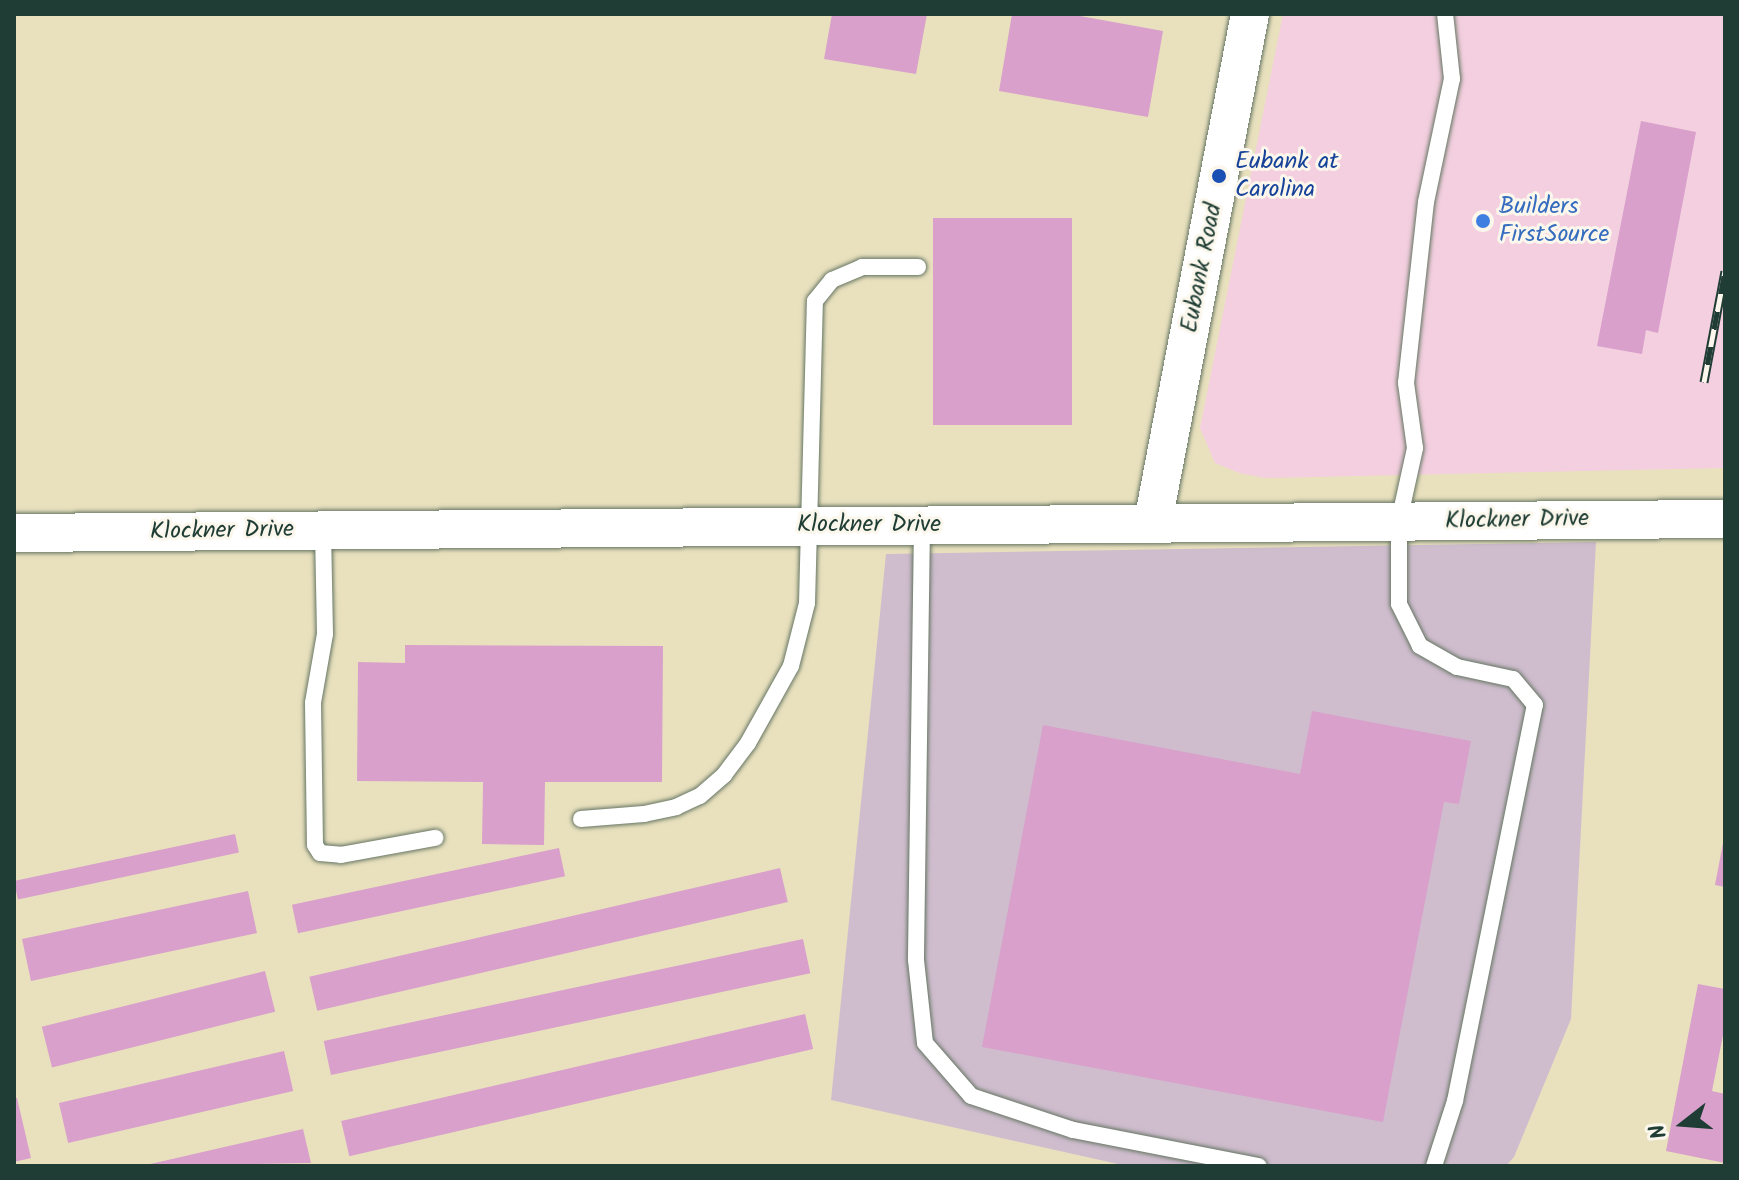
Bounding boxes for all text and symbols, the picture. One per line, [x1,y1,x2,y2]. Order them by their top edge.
place label: Eubank at Carolina [1235,148,1339,204]
marker: Eubank at Carolina [1210,167,1228,185]
place label: Builders FirstSource [1499,193,1609,249]
street label: Eubank Road [1175,201,1229,335]
marker: Builders FirstSource [1474,212,1492,230]
street label: Klockner Drive [1445,504,1589,536]
street label: Klockner Drive [797,511,941,539]
street label: Klockner Drive [150,515,294,547]
north arrow [1643,1084,1723,1164]
text: N [1641,1119,1678,1143]

